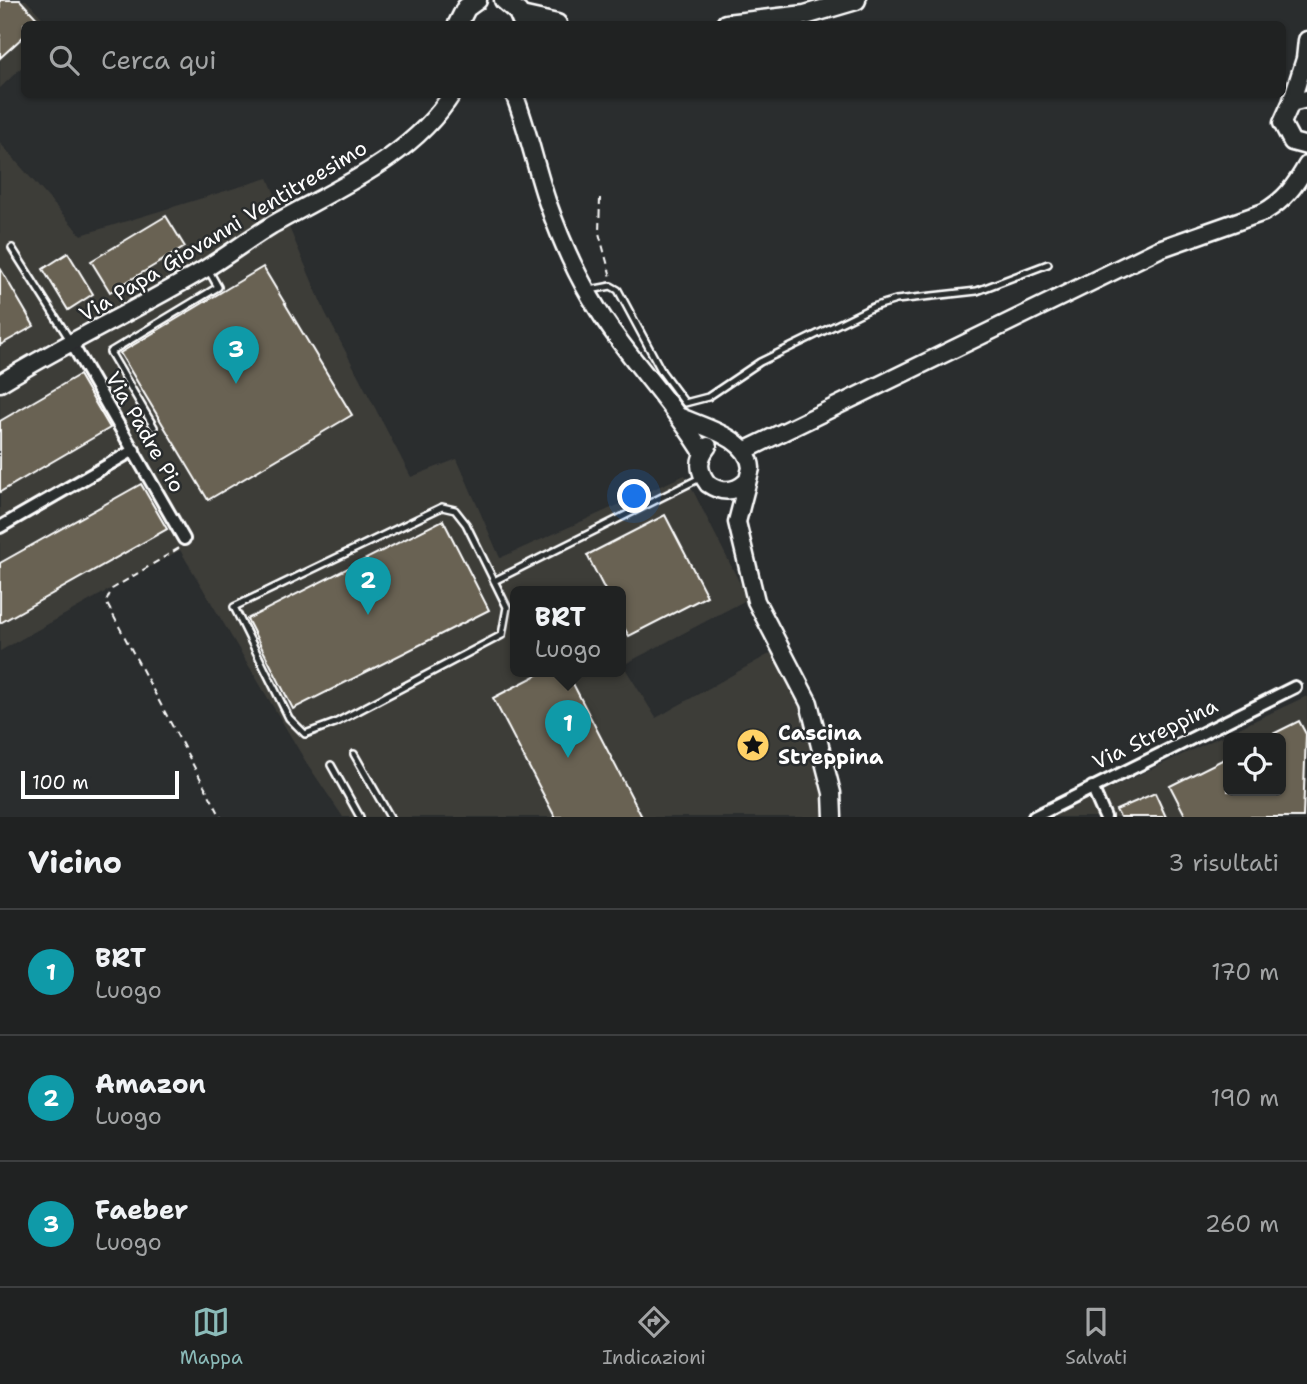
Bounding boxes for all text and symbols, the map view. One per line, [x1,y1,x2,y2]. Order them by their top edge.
search box [21,21,1286,98]
icon: search [45,41,83,79]
text: Cerca qui [101,42,217,77]
street label: Via Papa Giovanni Ventitreesimo [74,134,372,328]
pin: 3 [213,326,259,384]
street label: Via Padre Pio [99,366,191,498]
your location [617,479,651,513]
pin: 2 [345,557,391,615]
popup [510,586,626,677]
text: BRT [535,599,586,634]
text: Luogo [535,634,601,664]
street label: Via Streppina [1088,692,1222,776]
pin: 1 [545,700,591,758]
place label: Cascina Streppina [778,719,884,771]
place icon: Cascina Streppina [734,726,772,764]
map controls [1223,733,1286,796]
button: locate [1223,733,1286,796]
scale bar [21,768,178,800]
text: 100 m [32,770,89,795]
text: Vicino [28,842,122,883]
text: 3 risultati [1168,848,1279,878]
text: BRT [95,940,146,975]
text: 1 [46,957,56,987]
text: 170 m [1211,957,1279,987]
text: Luogo [95,975,162,1005]
text: Amazon [95,1066,206,1101]
text: 2 [43,1083,59,1113]
text: 190 m [1211,1083,1279,1113]
text: Luogo [95,1101,162,1131]
text: Faeber [95,1192,188,1227]
text: 3 [43,1209,59,1239]
text: 260 m [1205,1209,1279,1239]
text: Luogo [95,1227,162,1257]
tab: Mappa [180,1303,243,1370]
tab: Indicazioni [602,1303,706,1370]
tab: Salvati [1065,1303,1127,1370]

